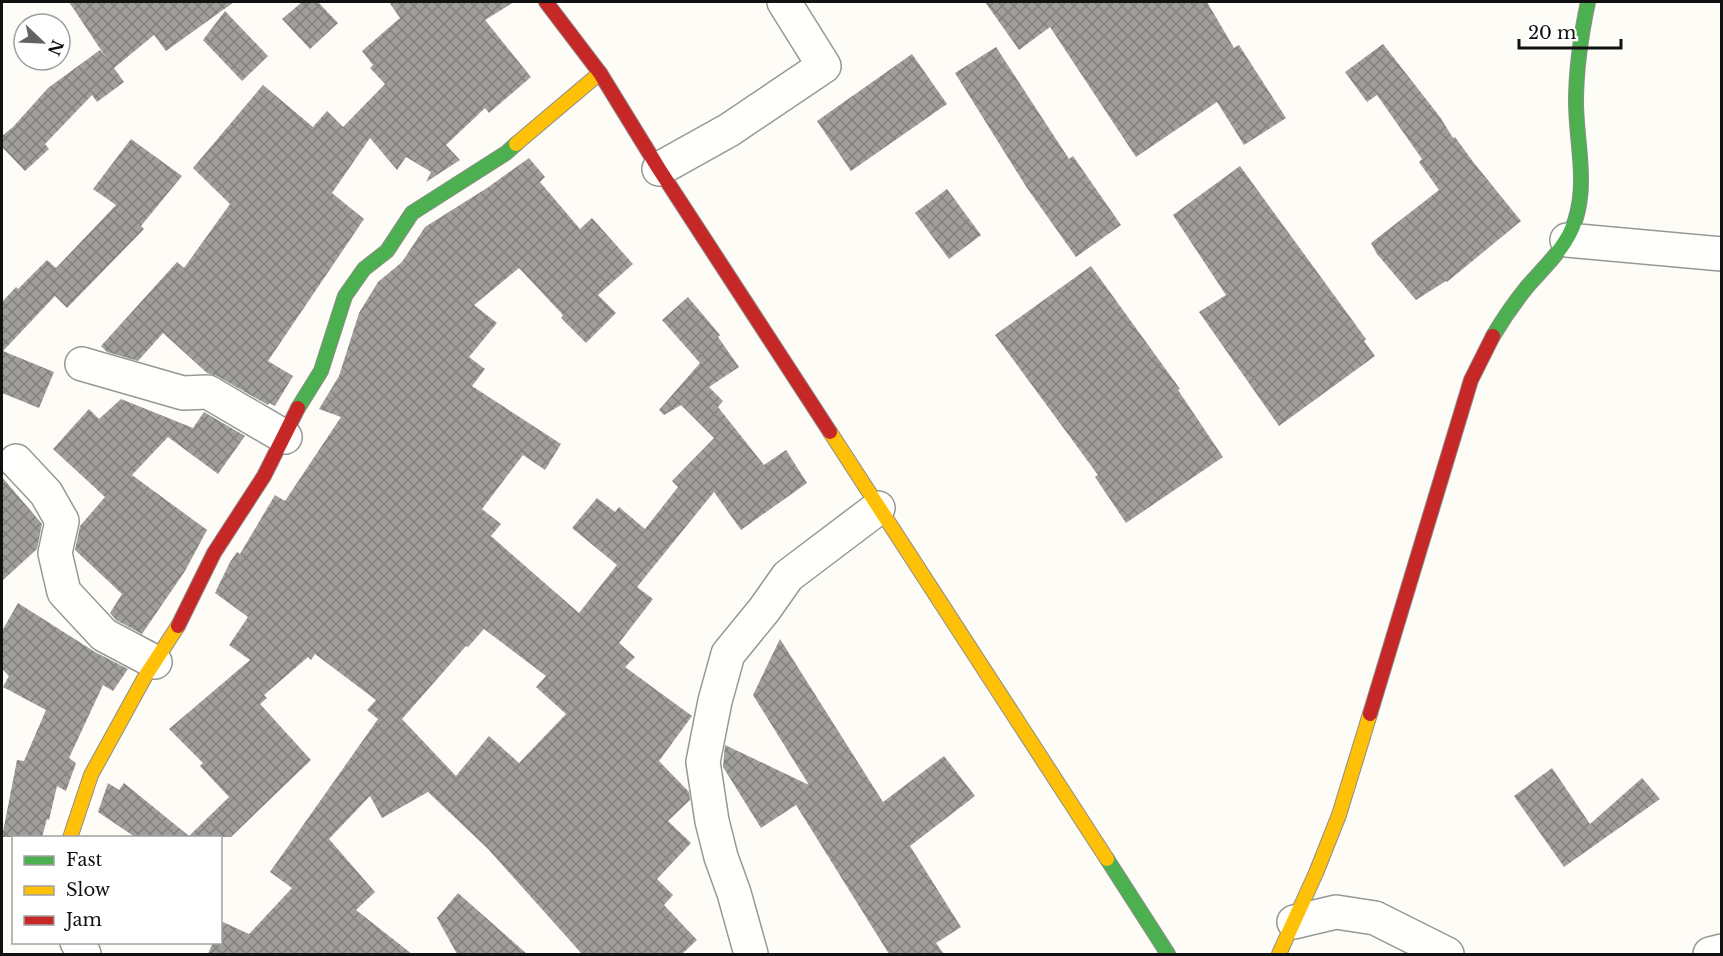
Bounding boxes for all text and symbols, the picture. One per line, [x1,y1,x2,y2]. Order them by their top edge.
north arrow [12,12,72,72]
scale bar [1519,12,1621,50]
text: 20 m [1528,22,1576,44]
text: N [44,37,68,59]
legend [12,836,222,944]
text: Fast [66,849,103,871]
text: Slow [66,879,111,901]
text: Jam [64,909,102,931]

